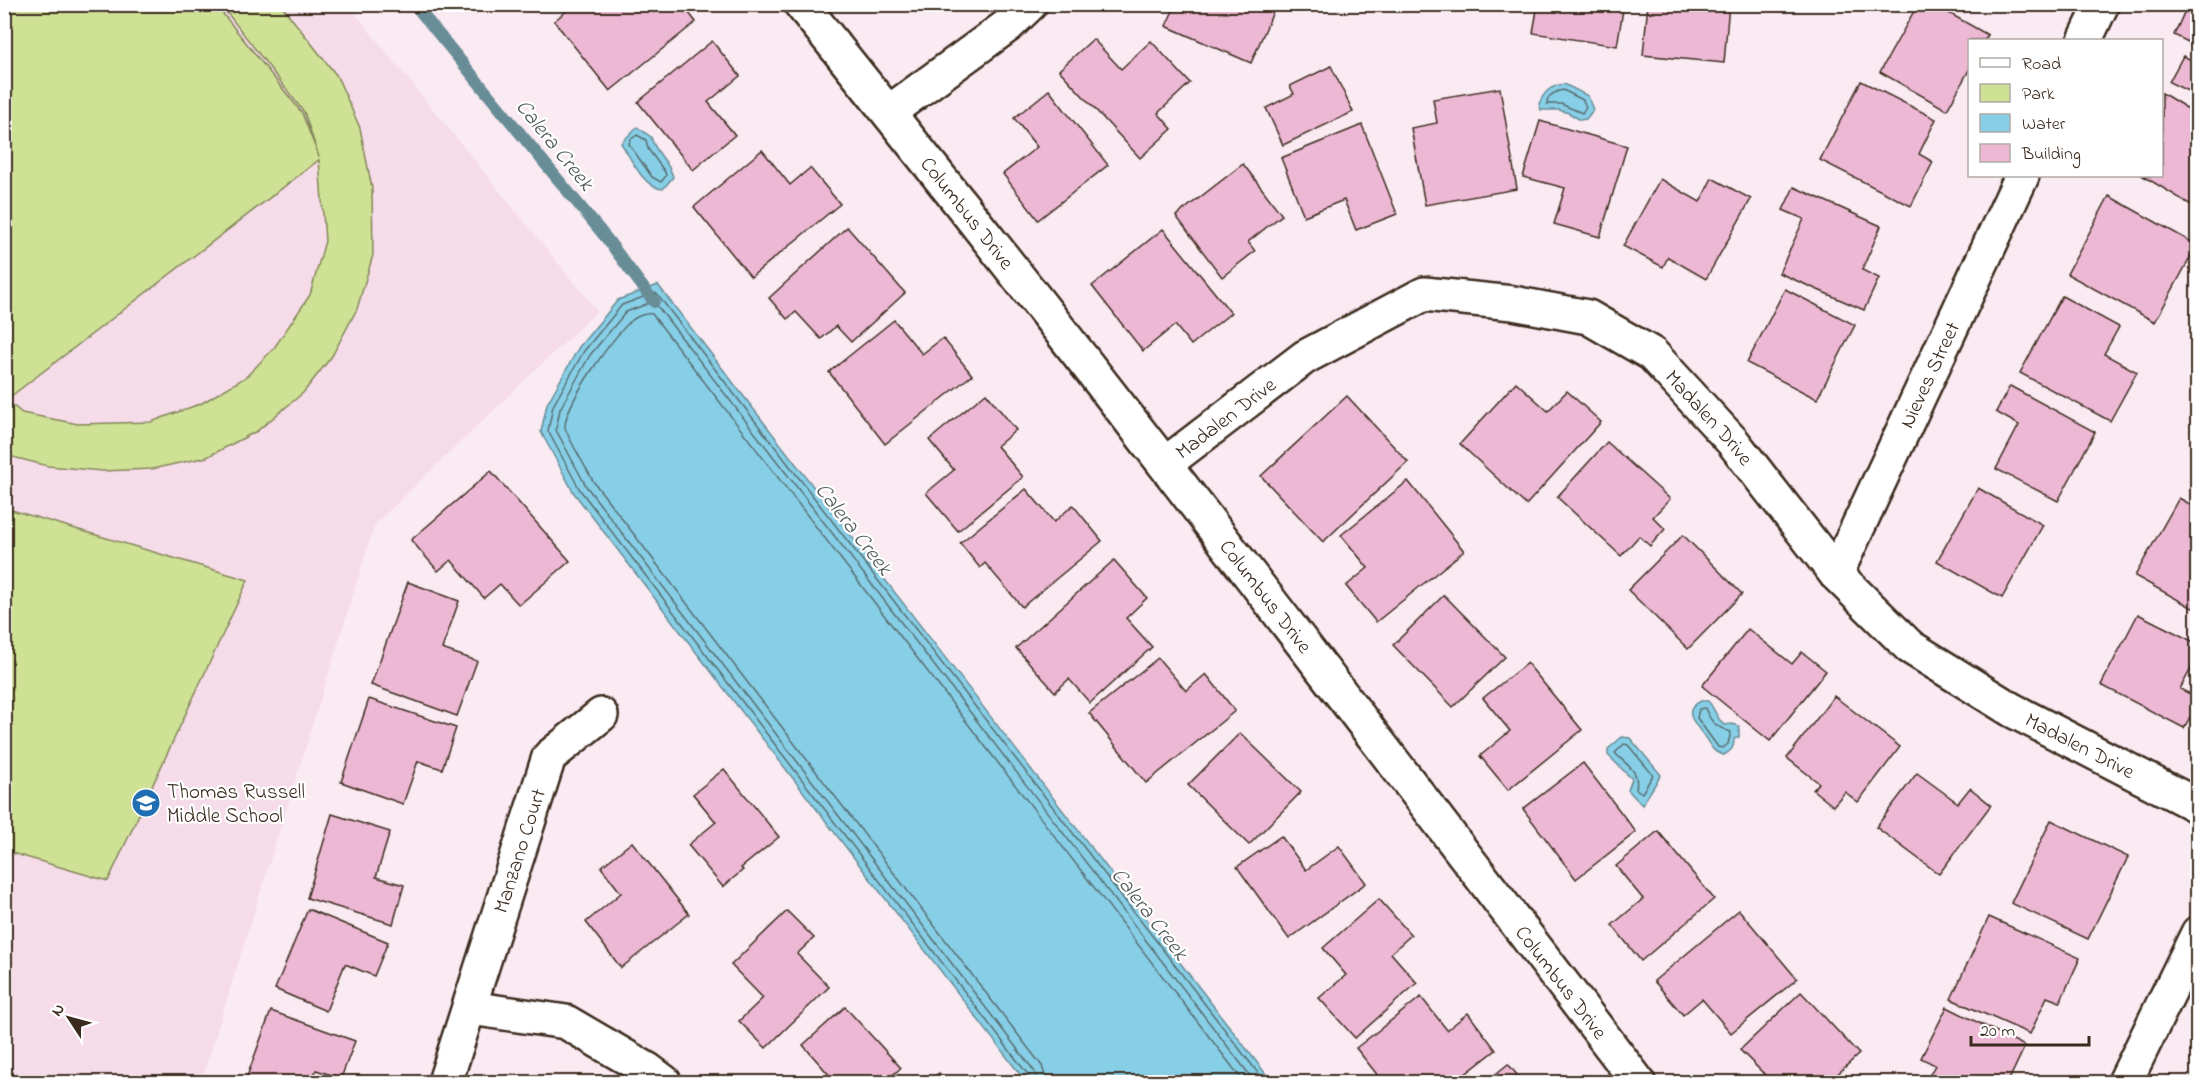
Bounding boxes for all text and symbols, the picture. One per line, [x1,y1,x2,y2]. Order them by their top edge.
legend [1968,39,2163,177]
text: Road [2022,52,2061,78]
text: Park [2022,82,2055,108]
water label: Calera Creek [507,93,602,200]
text: Water [2022,112,2066,138]
text: Building [2021,142,2081,169]
street label: Columbus Drive [912,151,1020,277]
street label: Nieves Street [1893,317,1969,434]
street label: Madalen Drive [1657,364,1759,473]
street label: Madalen Drive [1170,371,1284,468]
water label: Calera Creek [806,477,900,584]
street label: Columbus Drive [1211,534,1318,661]
street label: Madalen Drive [2019,706,2140,788]
place label: Thomas Russell Middle School [167,778,305,832]
street label: Manzano Court [487,785,555,917]
school or university icon: Thomas Russell Middle School [130,787,162,819]
water label: Calera Creek [1102,862,1196,969]
street label: Columbus Drive [1507,920,1614,1047]
north arrow [39,988,99,1048]
text: N [46,999,71,1022]
scale bar [1971,1009,2090,1047]
text: 20 m [1980,1019,2015,1045]

